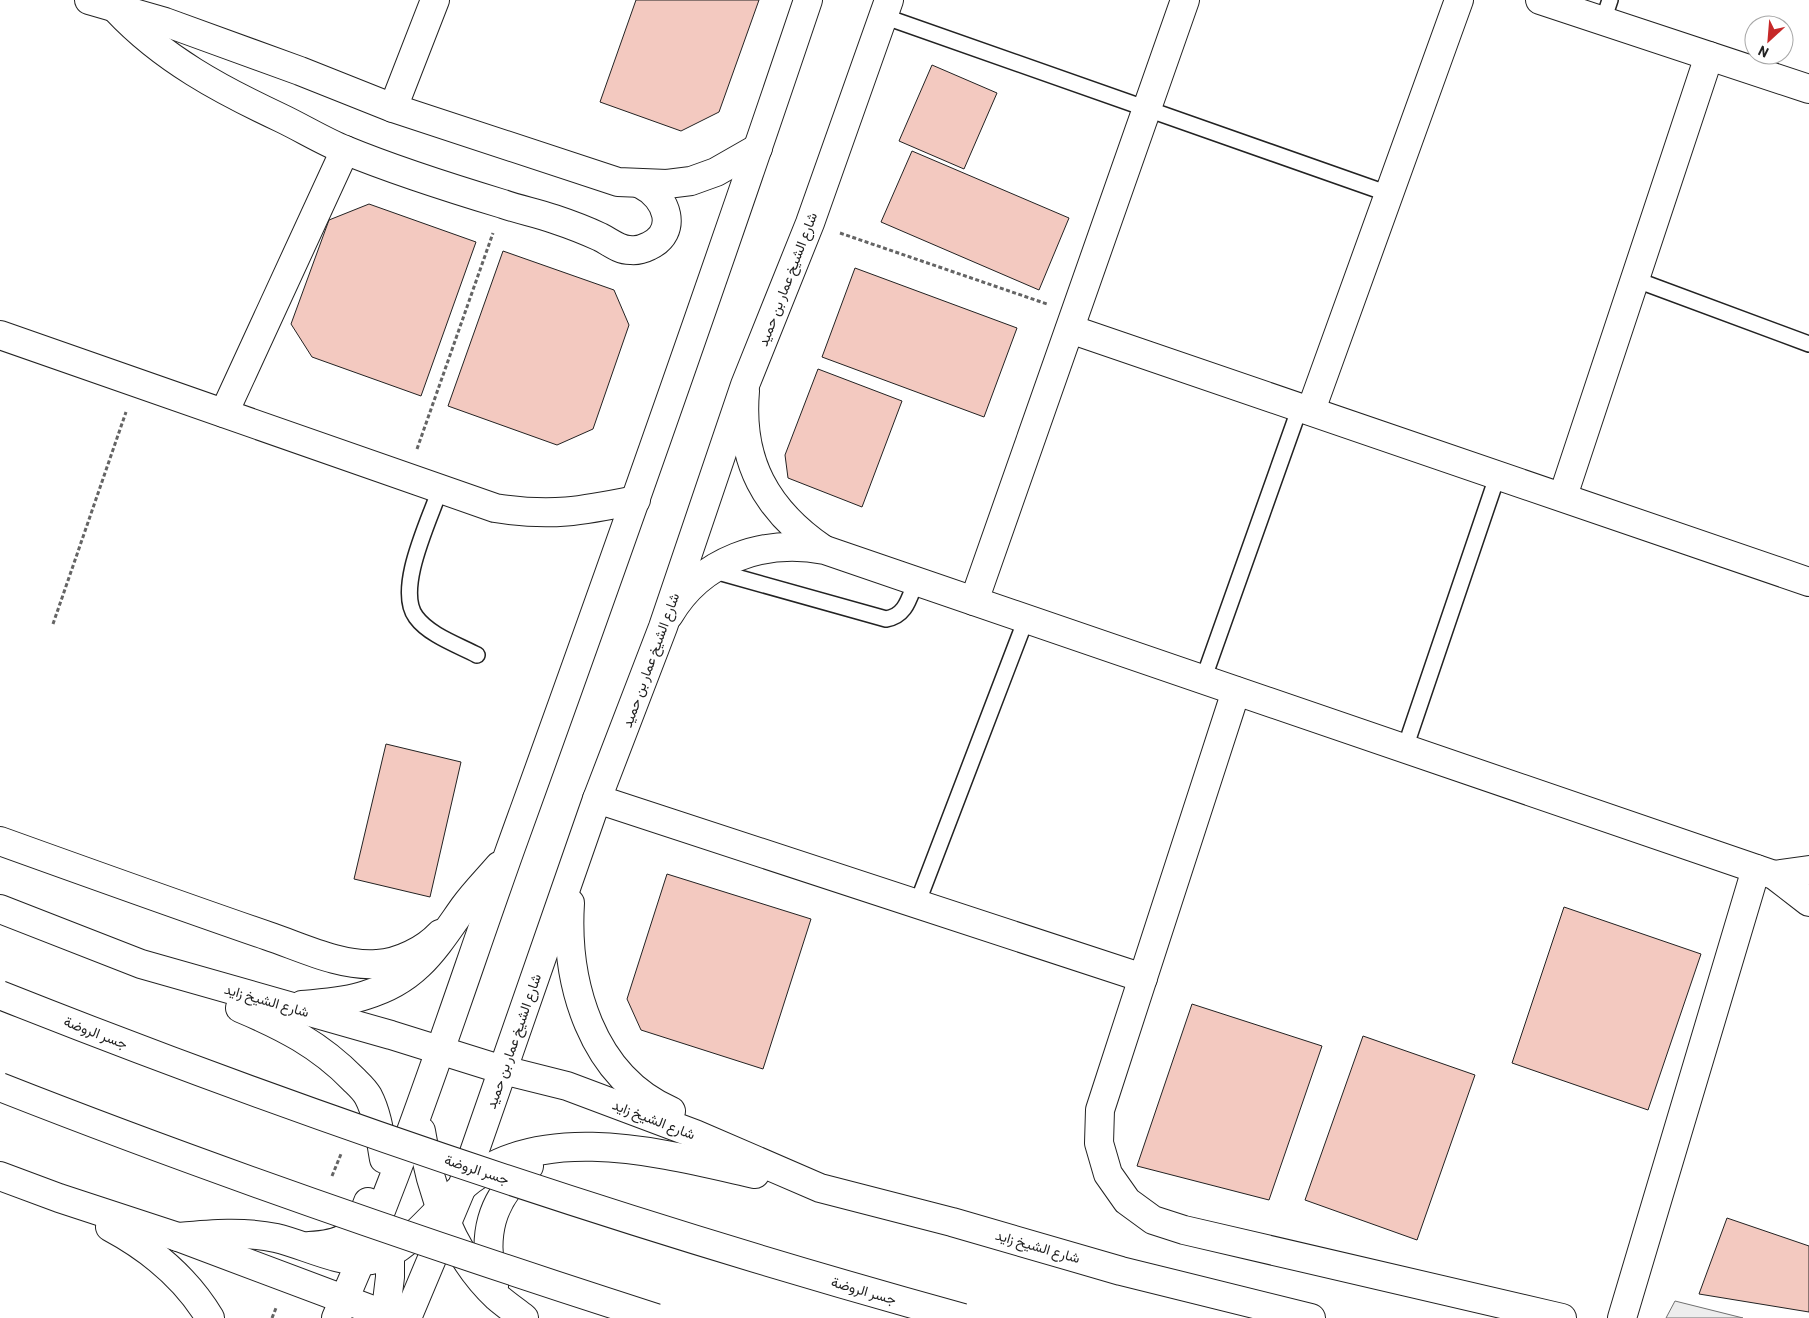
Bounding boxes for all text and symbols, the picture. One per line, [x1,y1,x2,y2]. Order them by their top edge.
north arrow [1744,15,1794,65]
text: N [1755,42,1771,62]
street label: شارع الشيخ عمار بن حميد [754,210,823,349]
street label: شارع الشيخ عمار بن حميد [618,590,685,731]
street label: شارع الشيخ عمار بن حميد [482,971,547,1112]
street label: شارع الشيخ زايد [222,980,311,1023]
street label: جسر الروضة [61,1012,130,1053]
street label: شارع الشيخ زايد [609,1095,698,1145]
street label: جسر الروضة [442,1151,512,1188]
street label: شارع الشيخ زايد [993,1226,1082,1269]
street label: جسر الروضة [829,1273,899,1308]

